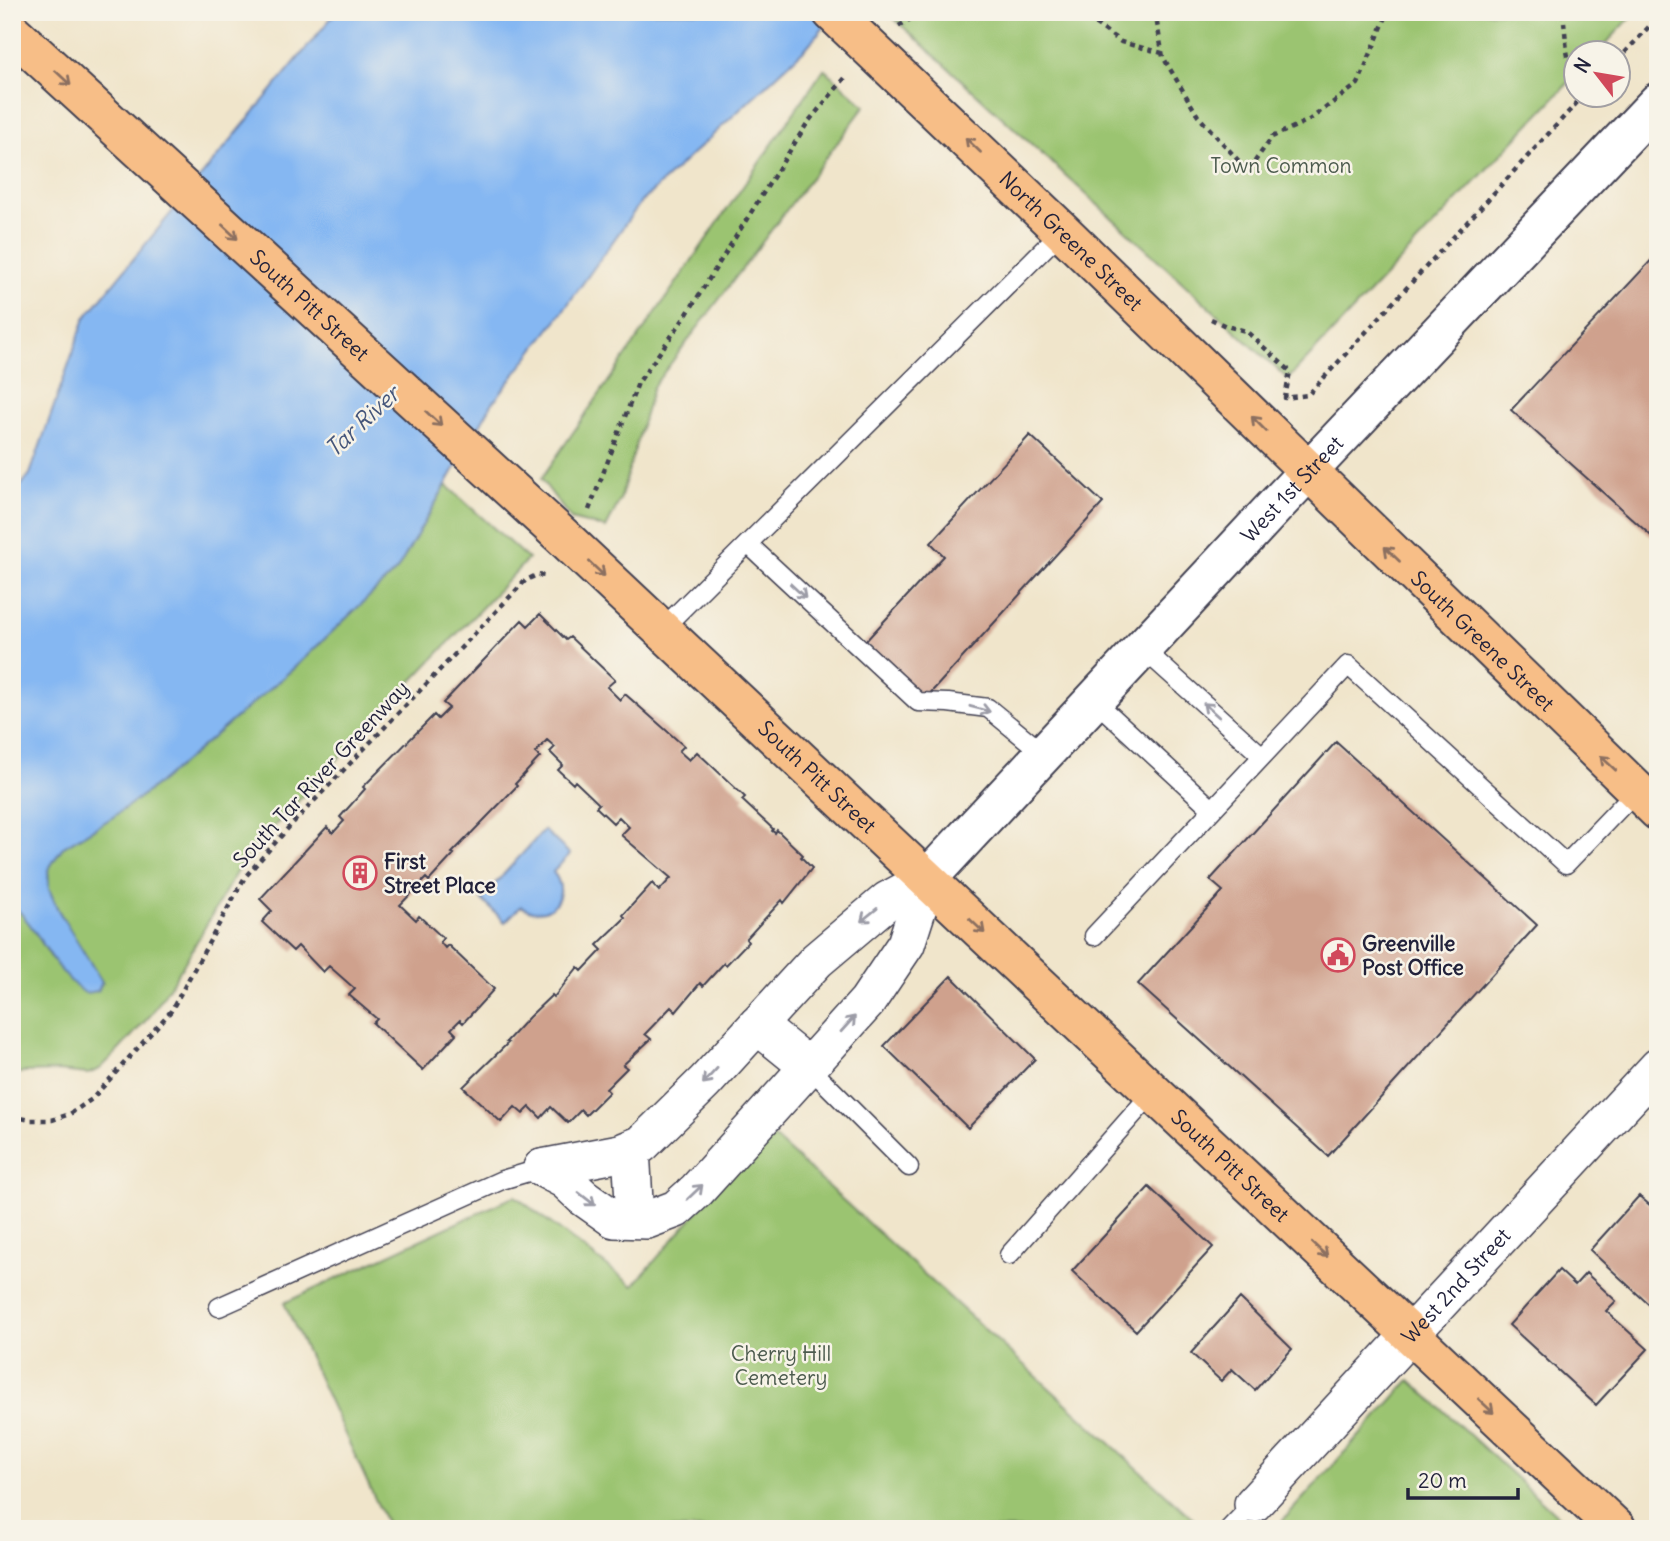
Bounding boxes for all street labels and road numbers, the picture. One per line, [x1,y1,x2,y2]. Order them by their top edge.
street label: North Greene Street [994,165,1149,316]
street label: South Pitt Street [244,243,375,366]
street label: West 1st Street [1235,430,1349,548]
street label: South Greene Street [1405,565,1561,717]
street label: South Tar River Greenway [227,675,415,873]
street label: South Pitt Street [753,714,882,839]
street label: South Pitt Street [1166,1103,1295,1227]
street label: West 2nd Street [1395,1222,1516,1349]

